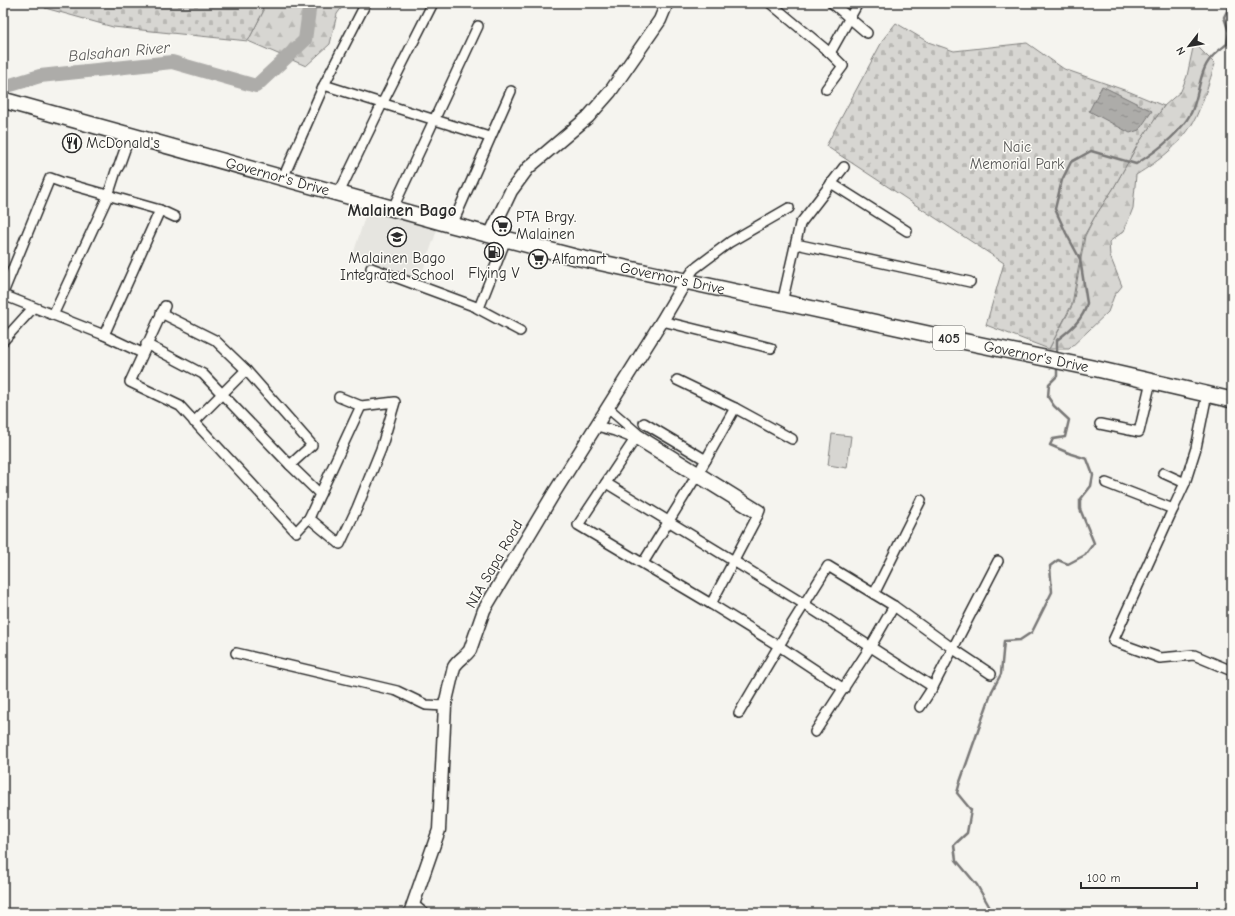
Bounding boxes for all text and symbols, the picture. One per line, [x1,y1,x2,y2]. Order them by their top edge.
north arrow [1169,26,1209,66]
water label: Balsahan River [68,39,171,65]
text: N [1173,44,1188,57]
restaurant icon: McDonald's [61,132,83,154]
place label: McDonald's [86,134,160,152]
park label: Naic Memorial Park [970,138,1065,173]
street label: Governor's Drive [224,153,332,200]
district label: Malainen Bago [347,201,457,220]
place label: PTA Brgy. Malainen [516,208,576,243]
supermarket icon: PTA Brgy. Malainen [491,215,513,237]
school or university icon: Malainen Bago Integrated School [386,226,408,248]
fuel station icon: Flying V [483,241,505,263]
supermarket icon: Alfamart [527,248,549,270]
place label: Malainen Bago Integrated School [340,249,454,284]
place label: Alfamart [552,250,607,268]
street label: Governor's Drive [618,258,727,299]
place label: Flying V [468,264,520,282]
road number: 405 [933,326,965,350]
street label: Governor's Drive [982,337,1091,376]
street label: NIA Sapa Road [462,517,526,611]
scale bar [1081,864,1197,890]
text: 100 m [1087,871,1120,885]

